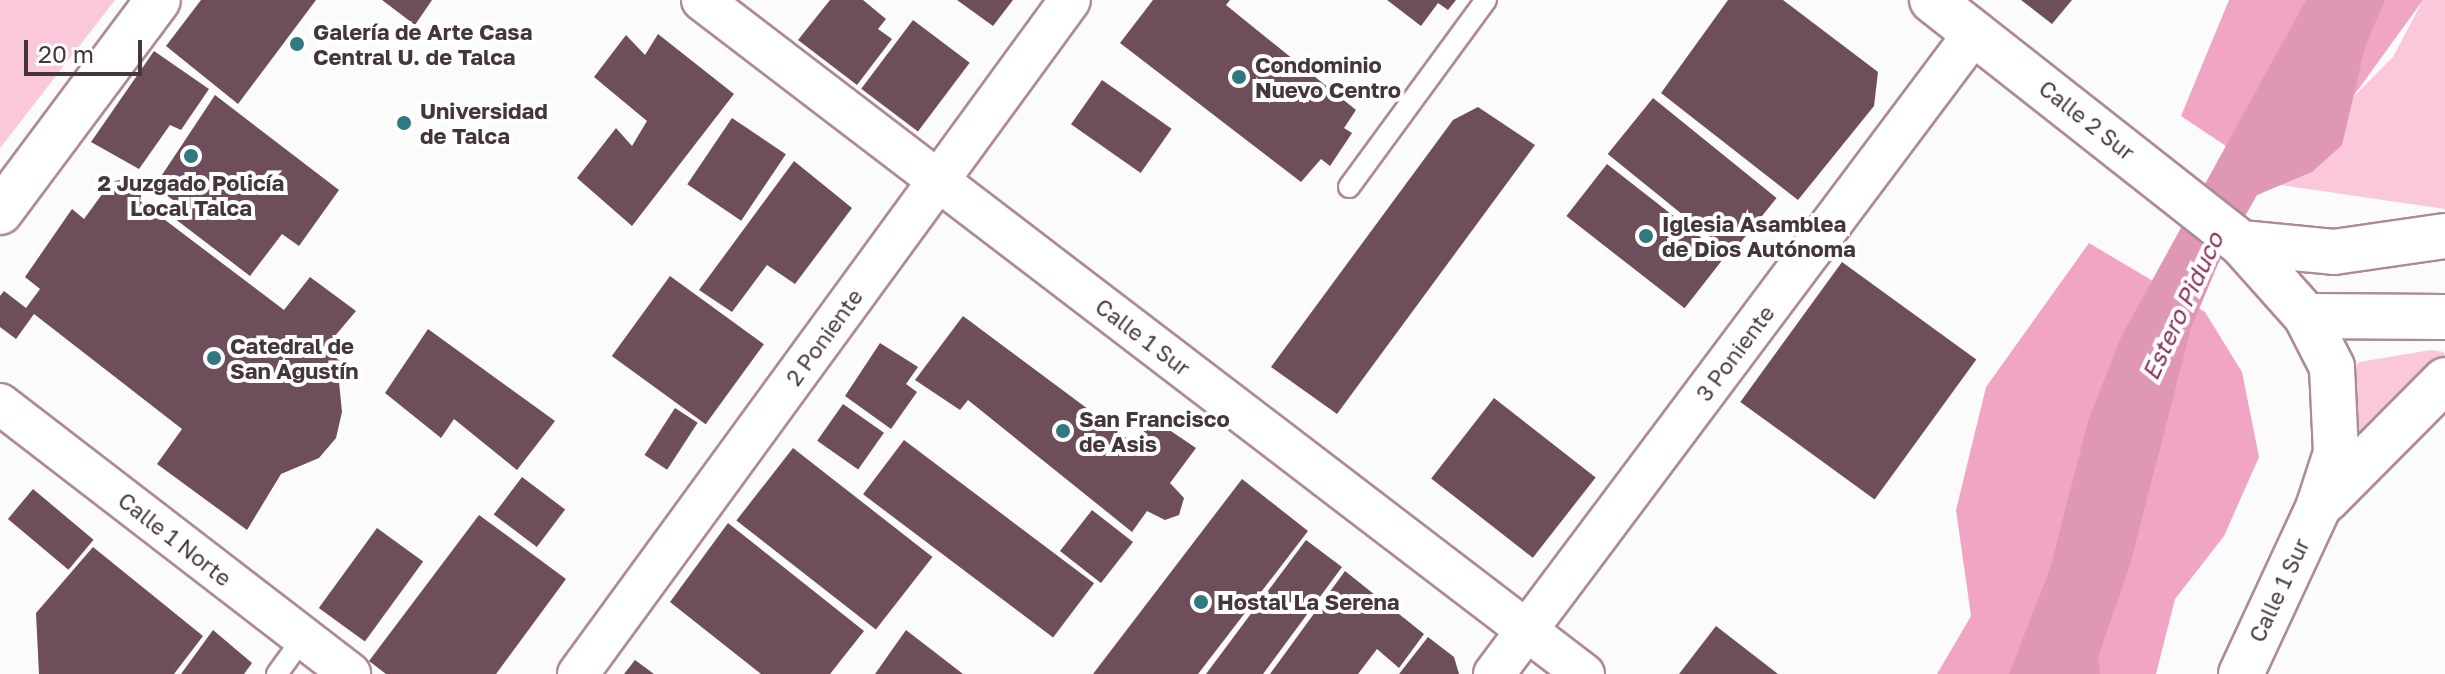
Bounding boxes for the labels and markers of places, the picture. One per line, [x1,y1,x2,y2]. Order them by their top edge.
place label: Galería de Arte Casa Central U. de Talca [313,18,532,70]
marker: Galería de Arte Casa Central U. de Talca [288,35,306,53]
place label: Condominio Nuevo Centro [1255,51,1401,102]
marker: Condominio Nuevo Centro [1230,68,1248,86]
place label: Universidad de Talca [420,97,548,148]
marker: Universidad de Talca [395,114,413,132]
marker: 2 Juzgado Policía Local Talca [182,147,200,165]
place label: 2 Juzgado Policía Local Talca [98,169,284,220]
place label: Iglesia Asamblea de Dios Autónoma [1662,210,1856,262]
marker: Iglesia Asamblea de Dios Autónoma [1637,227,1655,245]
place label: Catedral de San Agustín [230,332,359,384]
marker: Catedral de San Agustín [205,349,223,367]
place label: San Francisco de Asis [1079,405,1230,456]
marker: San Francisco de Asis [1054,422,1072,440]
place label: Hostal La Serena [1217,589,1400,615]
marker: Hostal La Serena [1192,593,1210,611]

